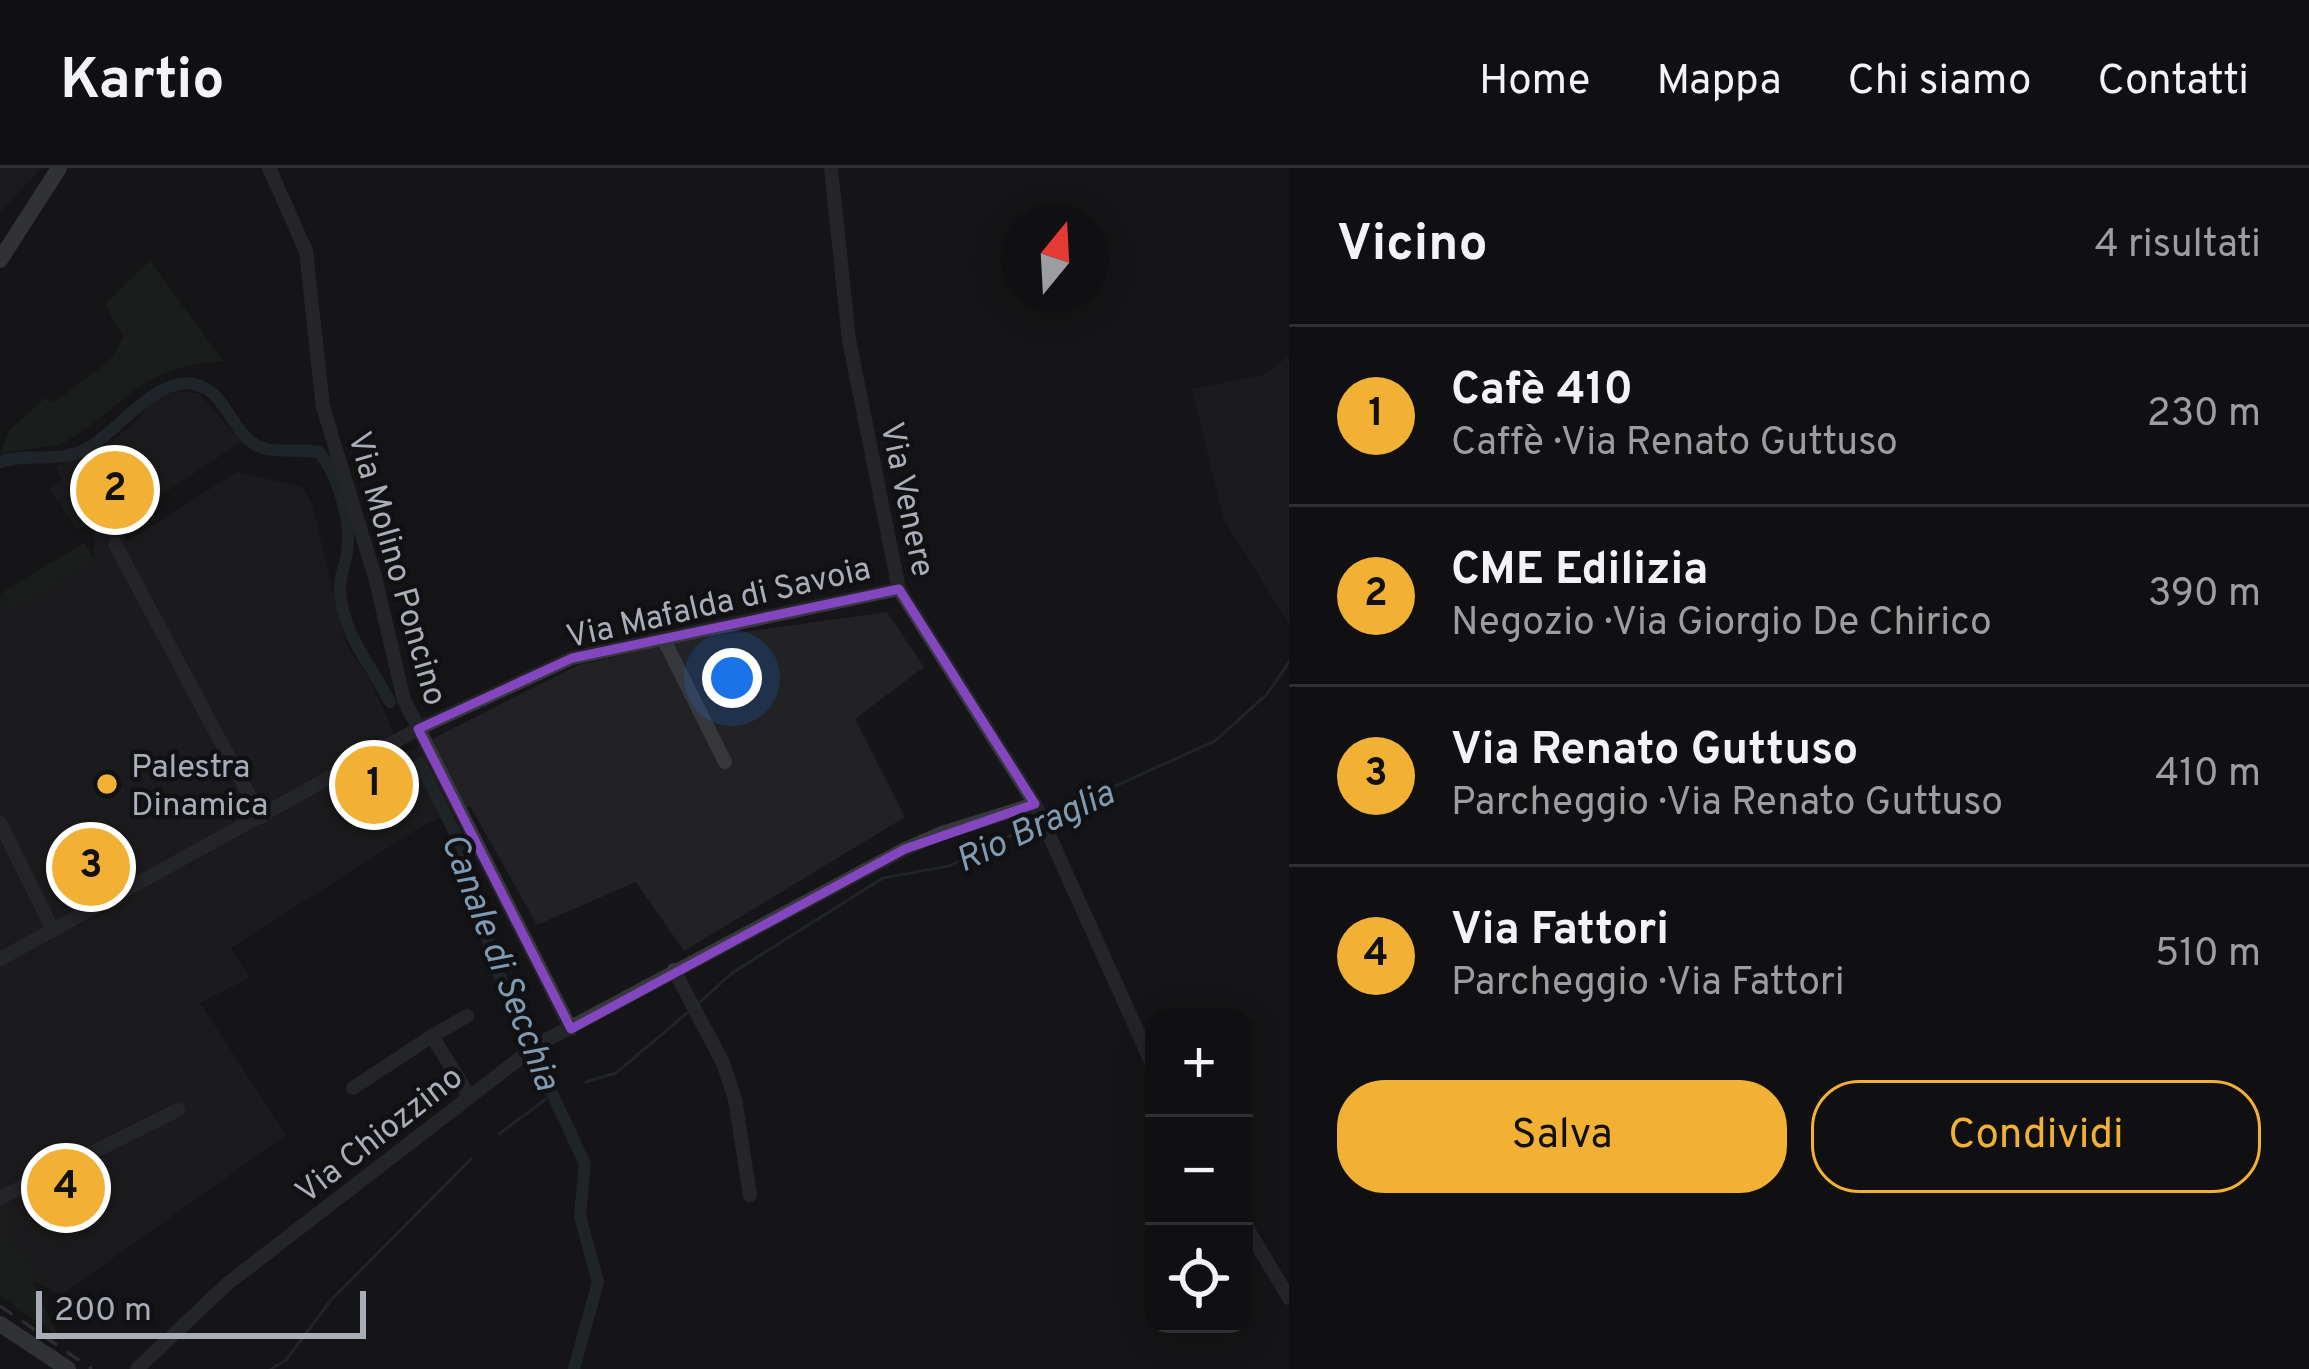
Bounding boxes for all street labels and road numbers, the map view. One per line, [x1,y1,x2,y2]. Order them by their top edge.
street label: Via Venere [868,419,942,581]
street label: Via Molino Poncino [336,427,454,711]
street label: Via Mafalda di Savoia [563,549,875,660]
street label: Via Chiozzino [288,1058,472,1214]

